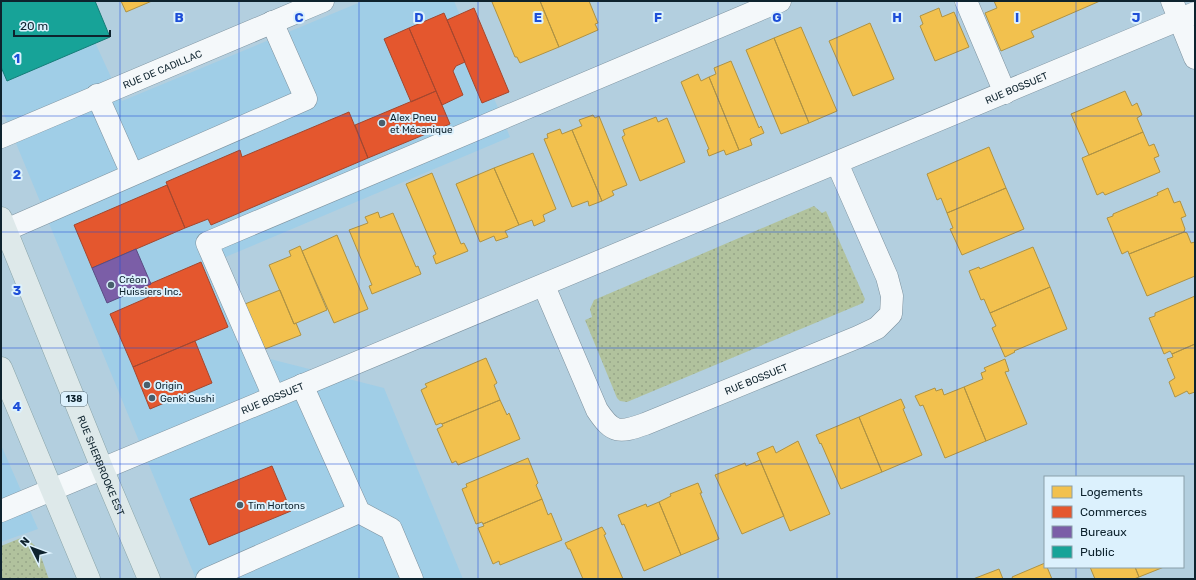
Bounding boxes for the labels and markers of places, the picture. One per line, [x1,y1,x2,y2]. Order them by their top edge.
place label: Alex Pneu et Mécanique [390,112,453,136]
marker: Alex Pneu et Mécanique [377,118,387,128]
place label: Créon Huissiers Inc. [119,274,181,298]
marker: Créon Huissiers Inc. [106,280,116,290]
marker: Origin [142,380,152,390]
place label: Origin [155,380,182,392]
marker: Genki Sushi [147,393,157,403]
place label: Genki Sushi [160,393,214,405]
marker: Tim Hortons [235,500,245,510]
place label: Tim Hortons [248,500,305,512]

